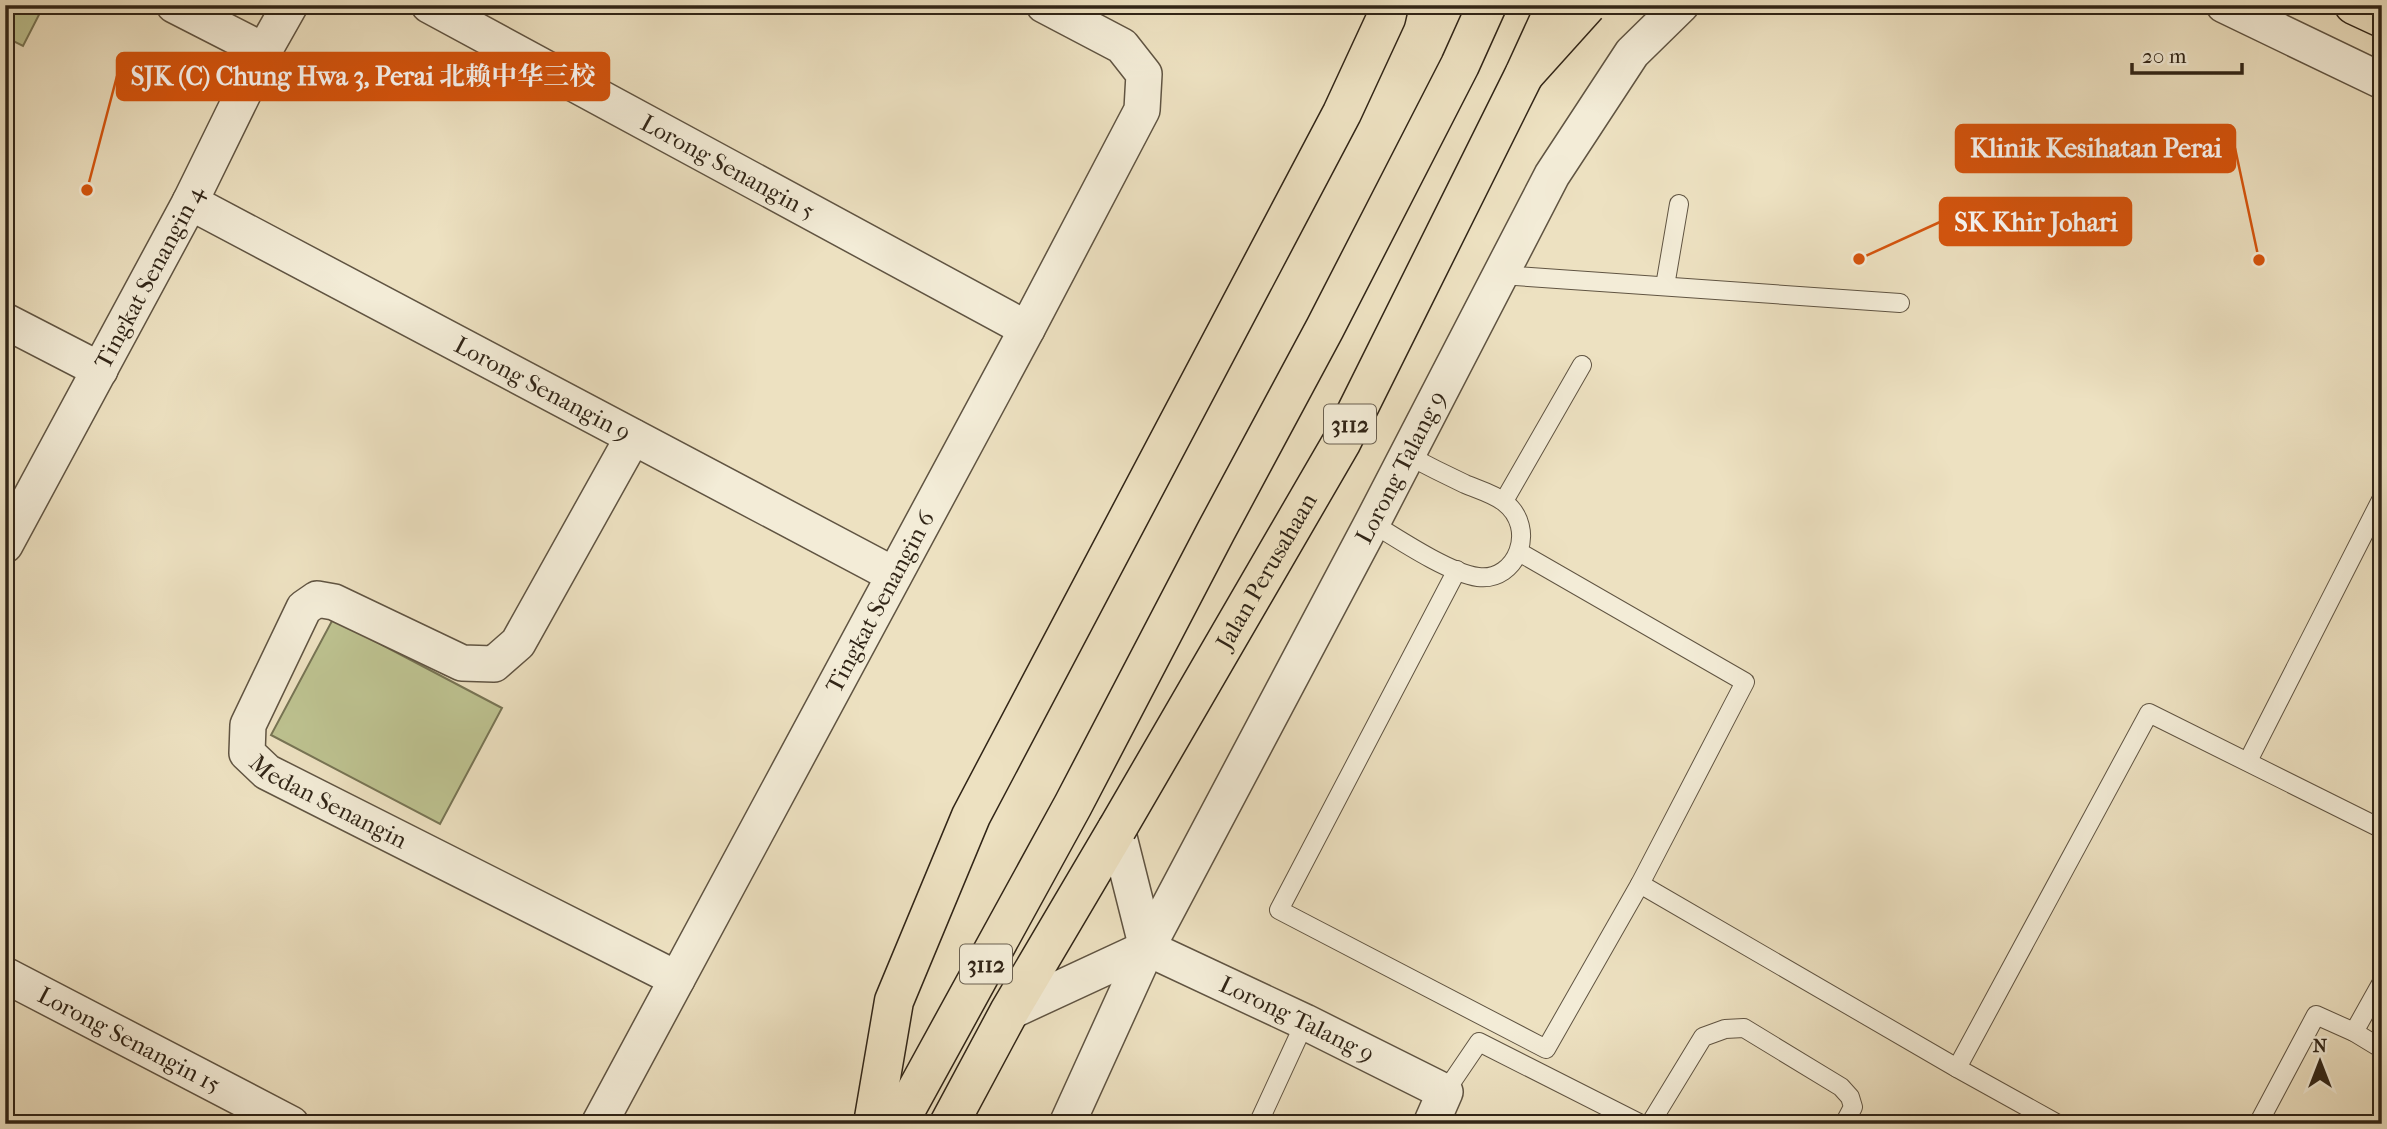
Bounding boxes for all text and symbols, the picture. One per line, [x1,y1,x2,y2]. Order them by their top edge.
scale bar [2132,32,2242,76]
text: 20 m [2142,44,2187,68]
callout: SJK (C) Chung Hwa 3, Perai 北赖中华三校 [117,53,609,100]
text: SJK (C) Chung Hwa 3, Perai 北赖中华三校 [131,61,595,92]
street label: Lorong Senangin 5 [636,109,820,225]
callout: Klinik Kesihatan Perai [1956,125,2235,172]
text: Klinik Kesihatan Perai [1970,133,2222,164]
street label: Tingkat Senangin 4 [89,181,210,374]
callout: SK Khir Johari [1940,198,2131,245]
text: SK Khir Johari [1954,207,2118,238]
street label: Lorong Senangin 9 [450,331,636,447]
street label: Lorong Talang 9 [1350,386,1452,548]
road number: 3112 [1324,404,1376,444]
street label: Jalan Perusahaan [1209,488,1323,656]
street label: Tingkat Senangin 6 [820,505,941,697]
street label: Medan Senangin [244,749,412,854]
road number: 3112 [960,945,1012,984]
street label: Lorong Talang 9 [1215,970,1379,1068]
street label: Lorong Senangin 15 [33,981,225,1099]
north arrow [2286,1028,2356,1098]
text: N [2313,1035,2328,1057]

